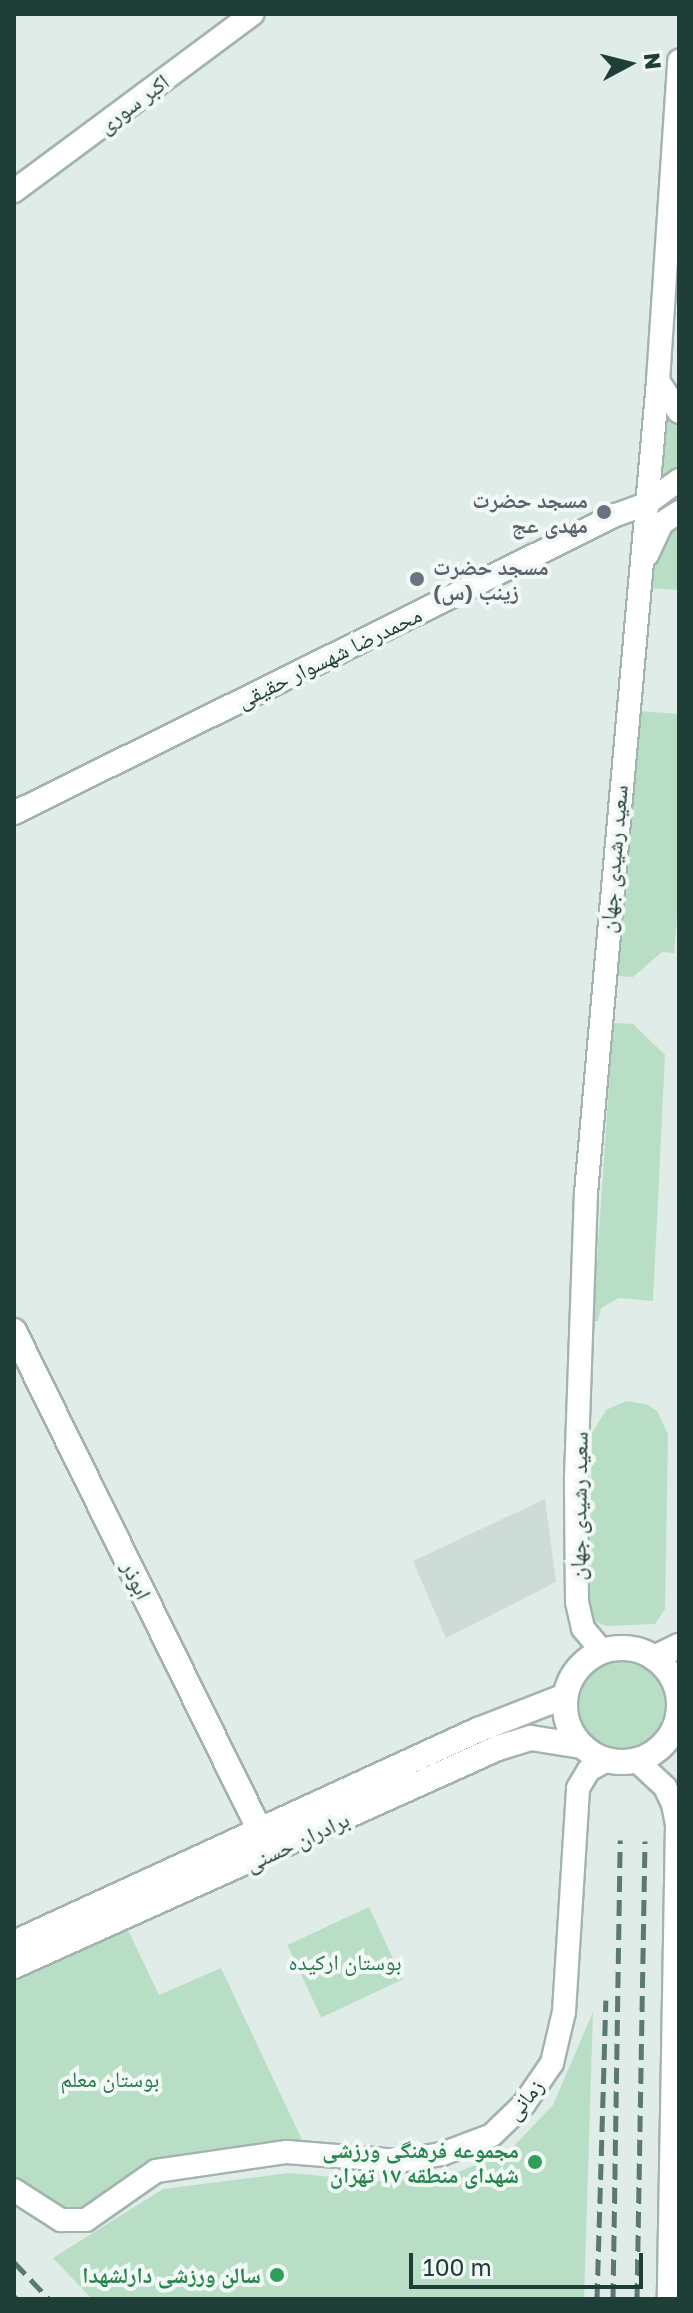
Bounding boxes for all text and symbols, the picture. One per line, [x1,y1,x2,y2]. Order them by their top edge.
north arrow [589,24,669,104]
text: N [639,51,668,71]
street label: اکبر سوری [92,68,174,138]
place label: مسجد حضرت مهدی عج [472,486,588,538]
marker: مسجد حضرت مهدی عج [595,503,613,521]
place label: مسجد حضرت زینب (س) [433,553,549,604]
marker: مسجد حضرت زینب (س) [408,570,426,588]
street label: محمدرضا شهسوار حقیقی [232,601,426,713]
street label: سعید رشیدی جهان [593,784,633,934]
street label: سعید رشیدی جهان [564,1431,592,1581]
street label: ابوذر [117,1557,157,1603]
street label: برادران حسنی [241,1805,353,1877]
park label: بوستان ارکیده [289,1949,401,1975]
park label: بوستان معلم [61,2066,159,2092]
street label: زمانی [500,2073,548,2125]
place label: مجموعه فرهنگی ورزشی شهدای منطقه ۱۷ تهران [322,2136,519,2188]
marker: مجموعه فرهنگی ورزشی شهدای منطقه ۱۷ تهران [526,2153,544,2171]
scale bar [413,2237,647,2287]
text: 100 m [423,2252,492,2281]
place label: سالن ورزشی دارلشهدا [82,2262,261,2288]
marker: سالن ورزشی دارلشهدا [268,2266,286,2284]

